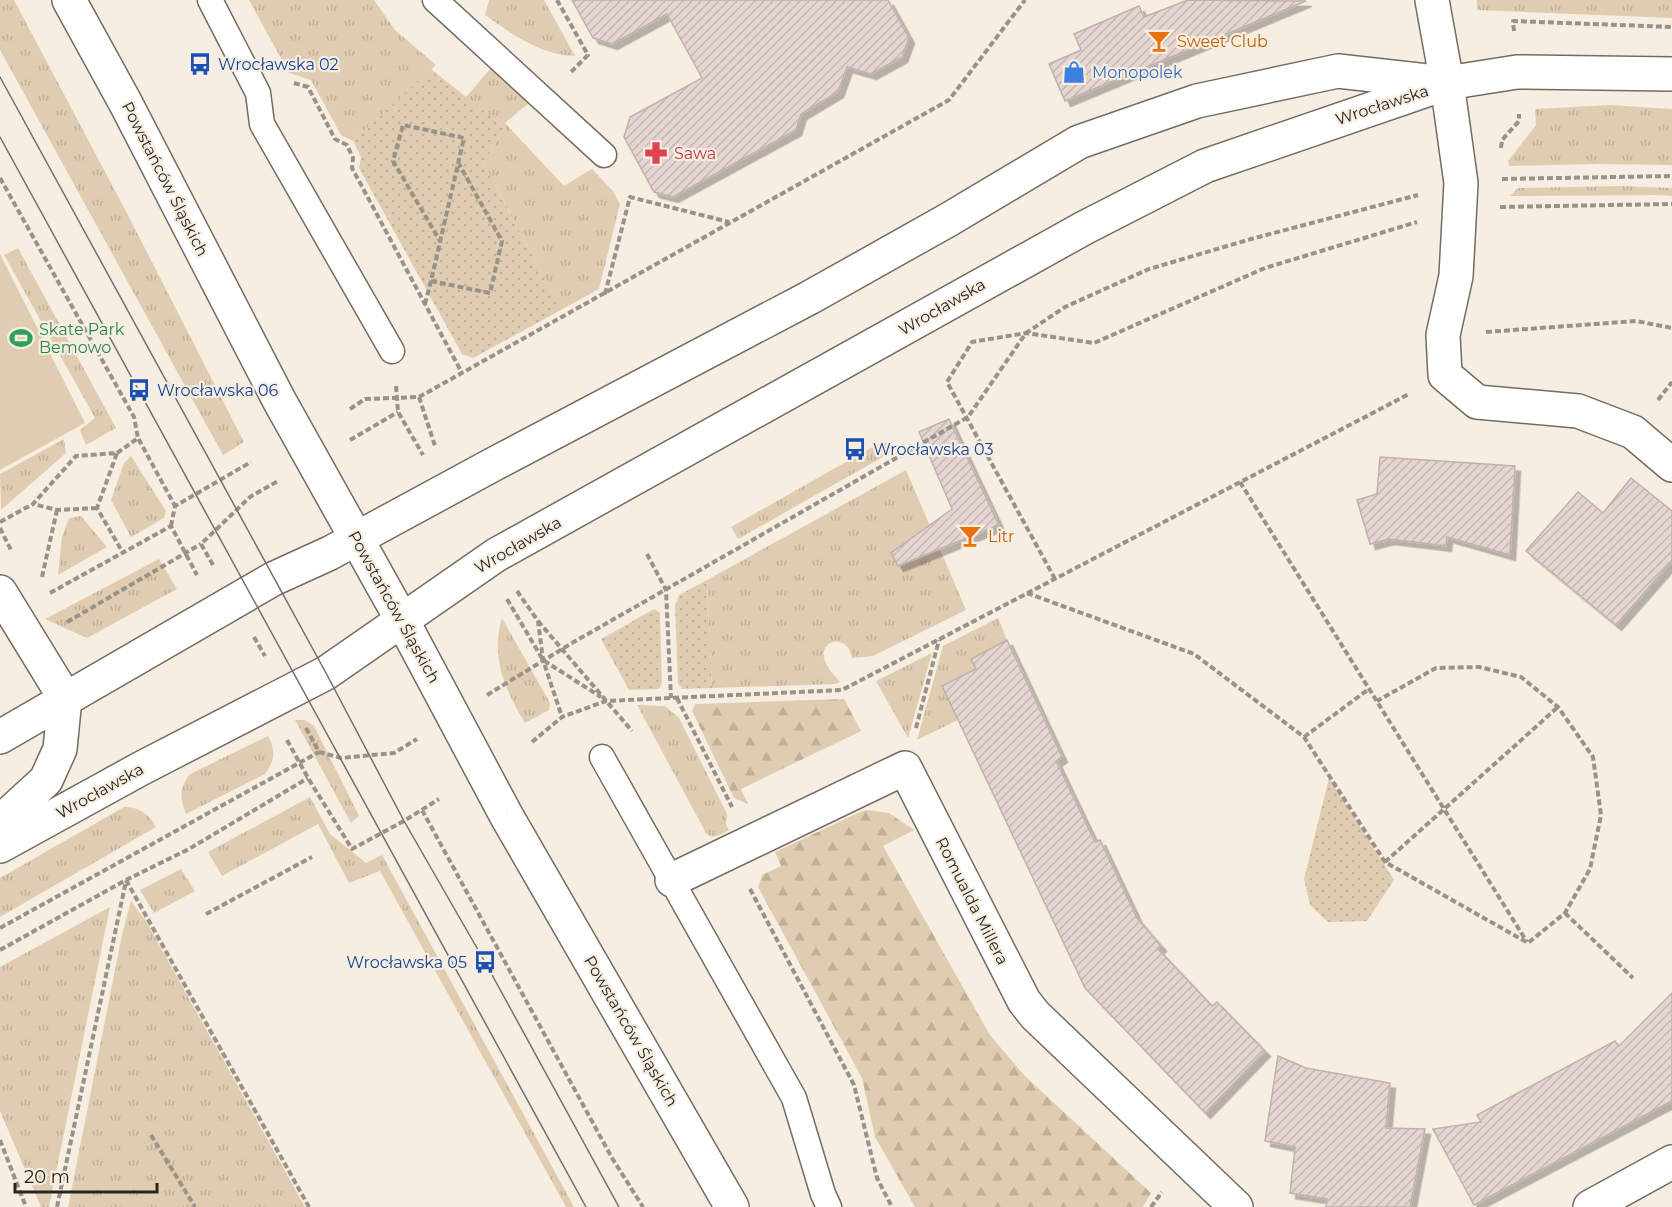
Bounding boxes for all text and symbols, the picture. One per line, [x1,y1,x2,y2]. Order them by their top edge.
bar icon: Sweet Club [1146,28,1172,54]
place label: Sweet Club [1177,32,1268,51]
bus stop icon: Wrocławska 02 [187,51,213,77]
place label: Wrocławska 02 [218,55,339,74]
shop icon: Monopolek [1061,59,1087,85]
place label: Monopolek [1092,63,1183,82]
street label: Wrocławska [1333,81,1431,129]
street label: Powstańców Śląskich [118,98,212,260]
pharmacy icon: Sawa [643,140,669,166]
place label: Sawa [674,144,716,163]
street label: Wrocławska [895,275,989,339]
place label: Skate Park Bemowo [39,320,125,357]
sports icon: Skate Park Bemowo [8,325,34,351]
bus stop icon: Wrocławska 06 [126,377,152,403]
place label: Wrocławska 06 [157,381,279,400]
bus stop icon: Wrocławska 03 [842,436,868,462]
place label: Wrocławska 03 [873,440,993,459]
street label: Wrocławska [471,513,565,577]
bar icon: Litr [957,523,983,549]
place label: Litr [988,527,1015,546]
street label: Powstańców Śląskich [344,528,444,686]
street label: Wrocławska [53,759,147,823]
street label: Romualda Millera [932,834,1012,968]
bus stop icon: Wrocławska 05 [472,949,498,975]
street label: Powstańców Śląskich [580,952,682,1110]
place label: Wrocławska 05 [346,953,467,972]
scale bar [15,1156,158,1194]
text: 20 m [24,1166,70,1188]

